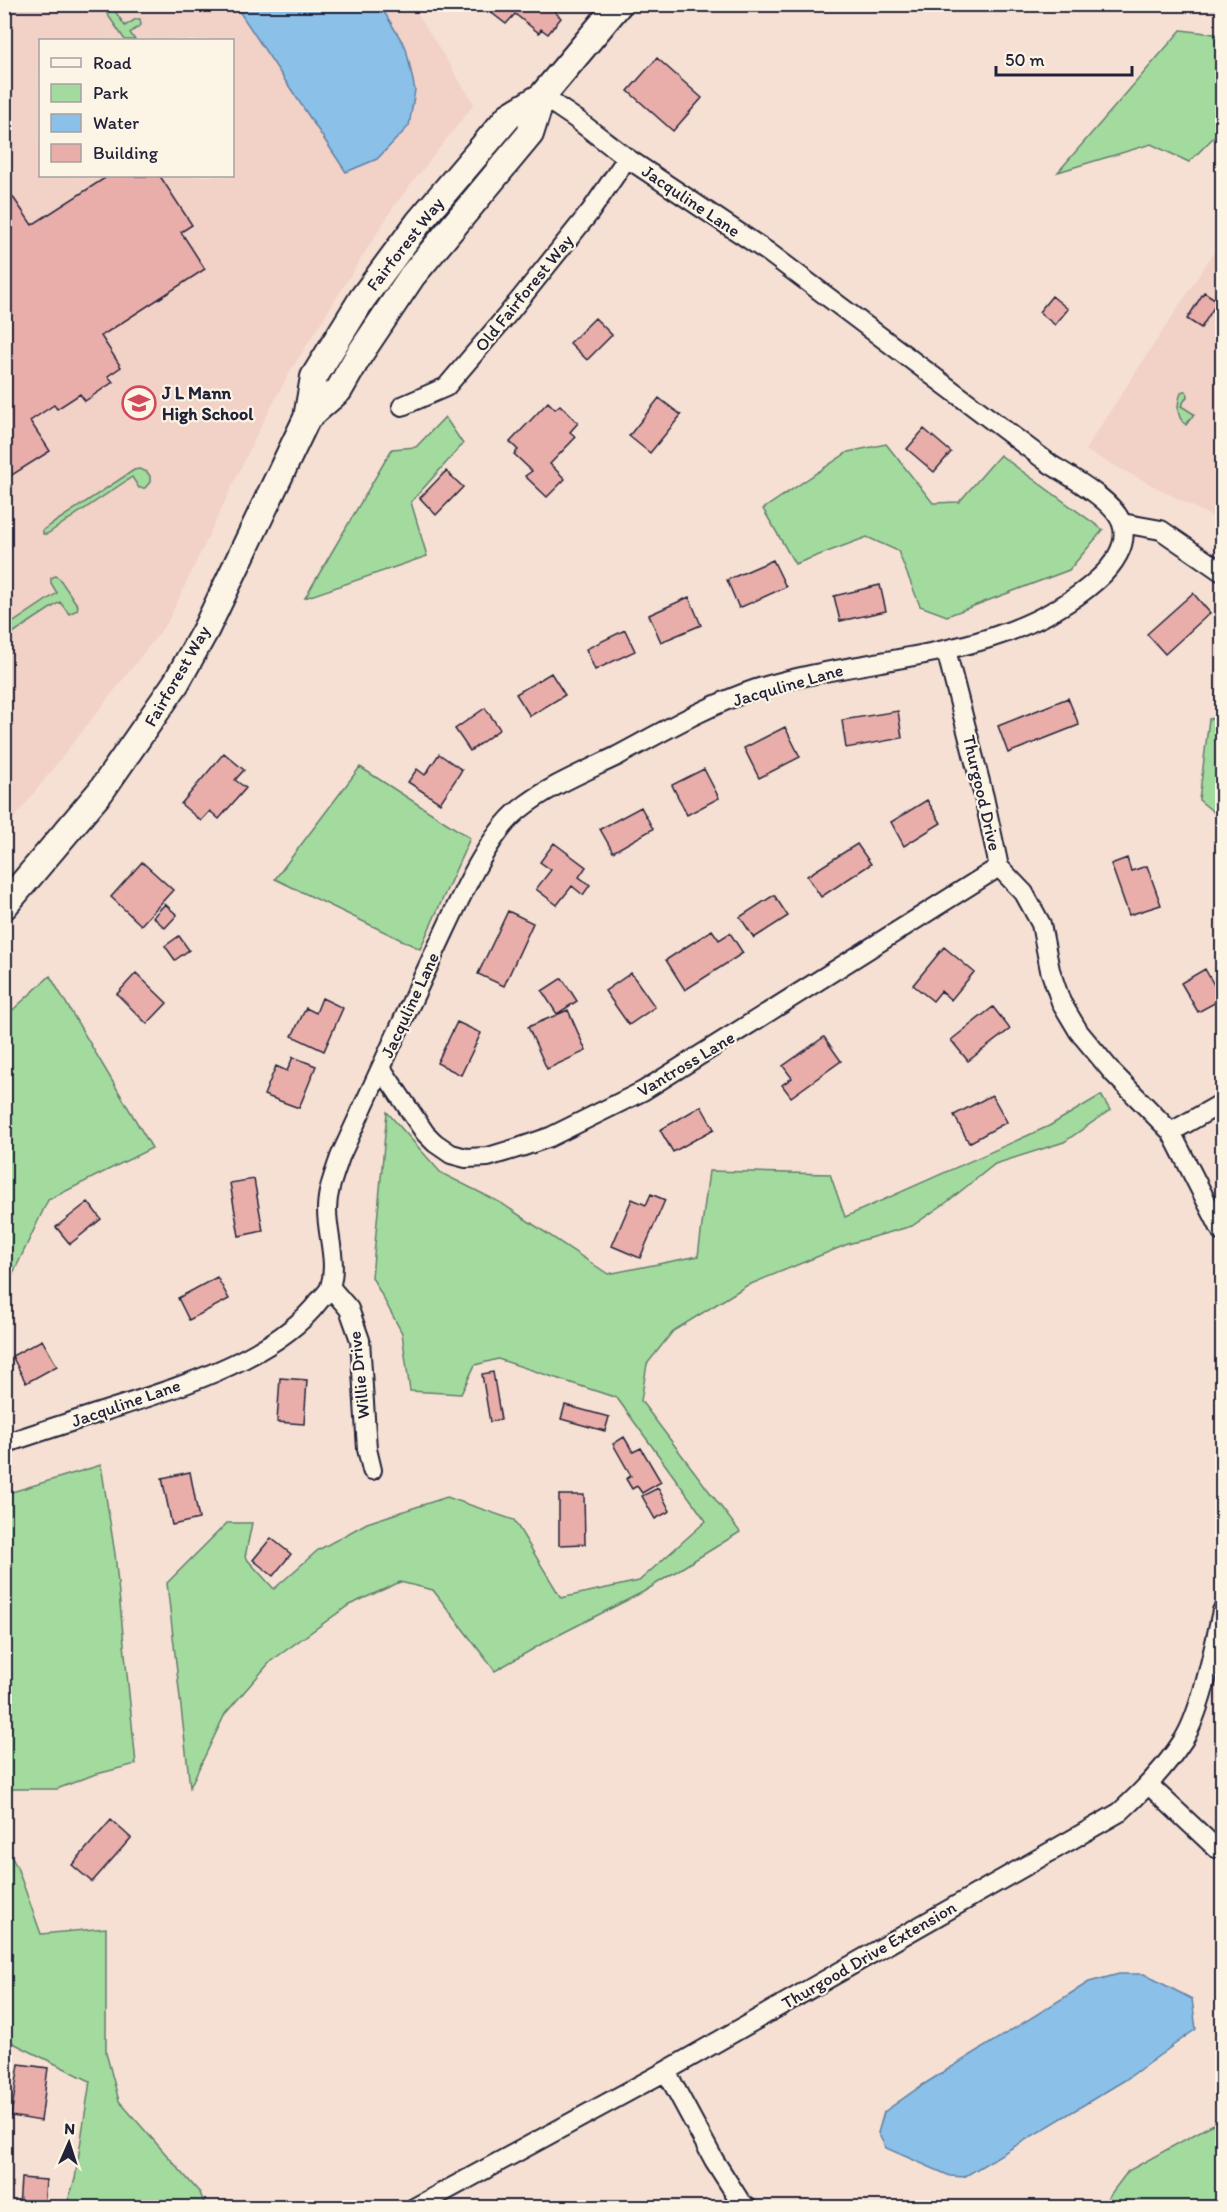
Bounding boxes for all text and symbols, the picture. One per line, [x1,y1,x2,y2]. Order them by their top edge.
legend [39,39,234,177]
scale bar [996,39,1132,77]
text: 50 m [1005,49,1045,71]
text: Road [93,52,132,74]
text: Park [93,82,128,104]
text: Water [93,112,139,134]
text: Building [93,142,159,164]
street label: Jacquline Lane [638,160,744,242]
street label: Fairforest Way [362,192,449,295]
street label: Old Fairforest Way [470,229,578,356]
place label: J L Mann High School [161,382,254,425]
school or university icon: J L Mann High School [121,385,157,421]
street label: Fairforest Way [139,621,215,730]
street label: Jacquline Lane [730,659,846,711]
street label: Thurgood Drive [958,733,1006,853]
street label: Jacquline Lane [376,949,444,1061]
street label: Vantross Lane [633,1026,739,1102]
street label: Willie Drive [343,1330,375,1420]
street label: Jacquline Lane [69,1374,183,1432]
street label: Thurgood Drive Extension [778,1896,961,2014]
north arrow [39,2113,99,2173]
text: N [64,2119,76,2138]

